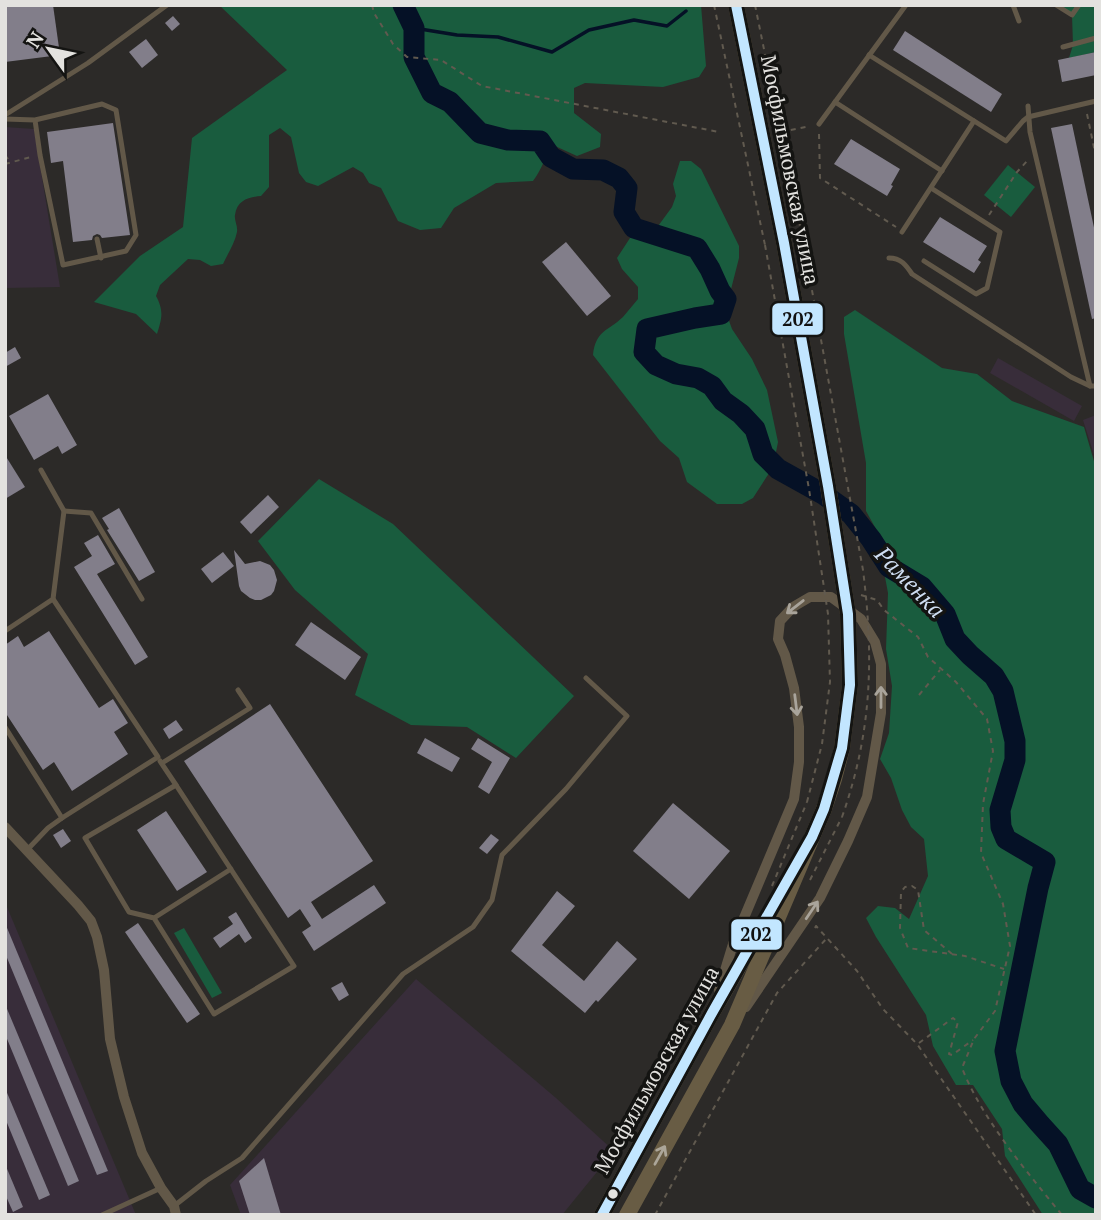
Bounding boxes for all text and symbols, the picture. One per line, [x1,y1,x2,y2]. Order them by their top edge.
north arrow [14,14,84,84]
text: N [20,26,49,52]
street label: Мосфильмовская улица [755,53,827,287]
line badge: 202 [771,302,824,336]
text: 202 [782,306,814,331]
water label: Раменка [868,538,952,624]
one-way arrow [786,600,805,615]
one-way arrow [874,685,888,708]
one-way arrow [790,693,803,716]
one-way arrow [805,901,819,920]
line badge: 202 [730,918,783,951]
text: 202 [740,921,772,946]
street label: Мосфильмовская улица [587,960,725,1178]
one-way arrow [654,1145,667,1166]
unlabelled marker [606,1187,620,1201]

